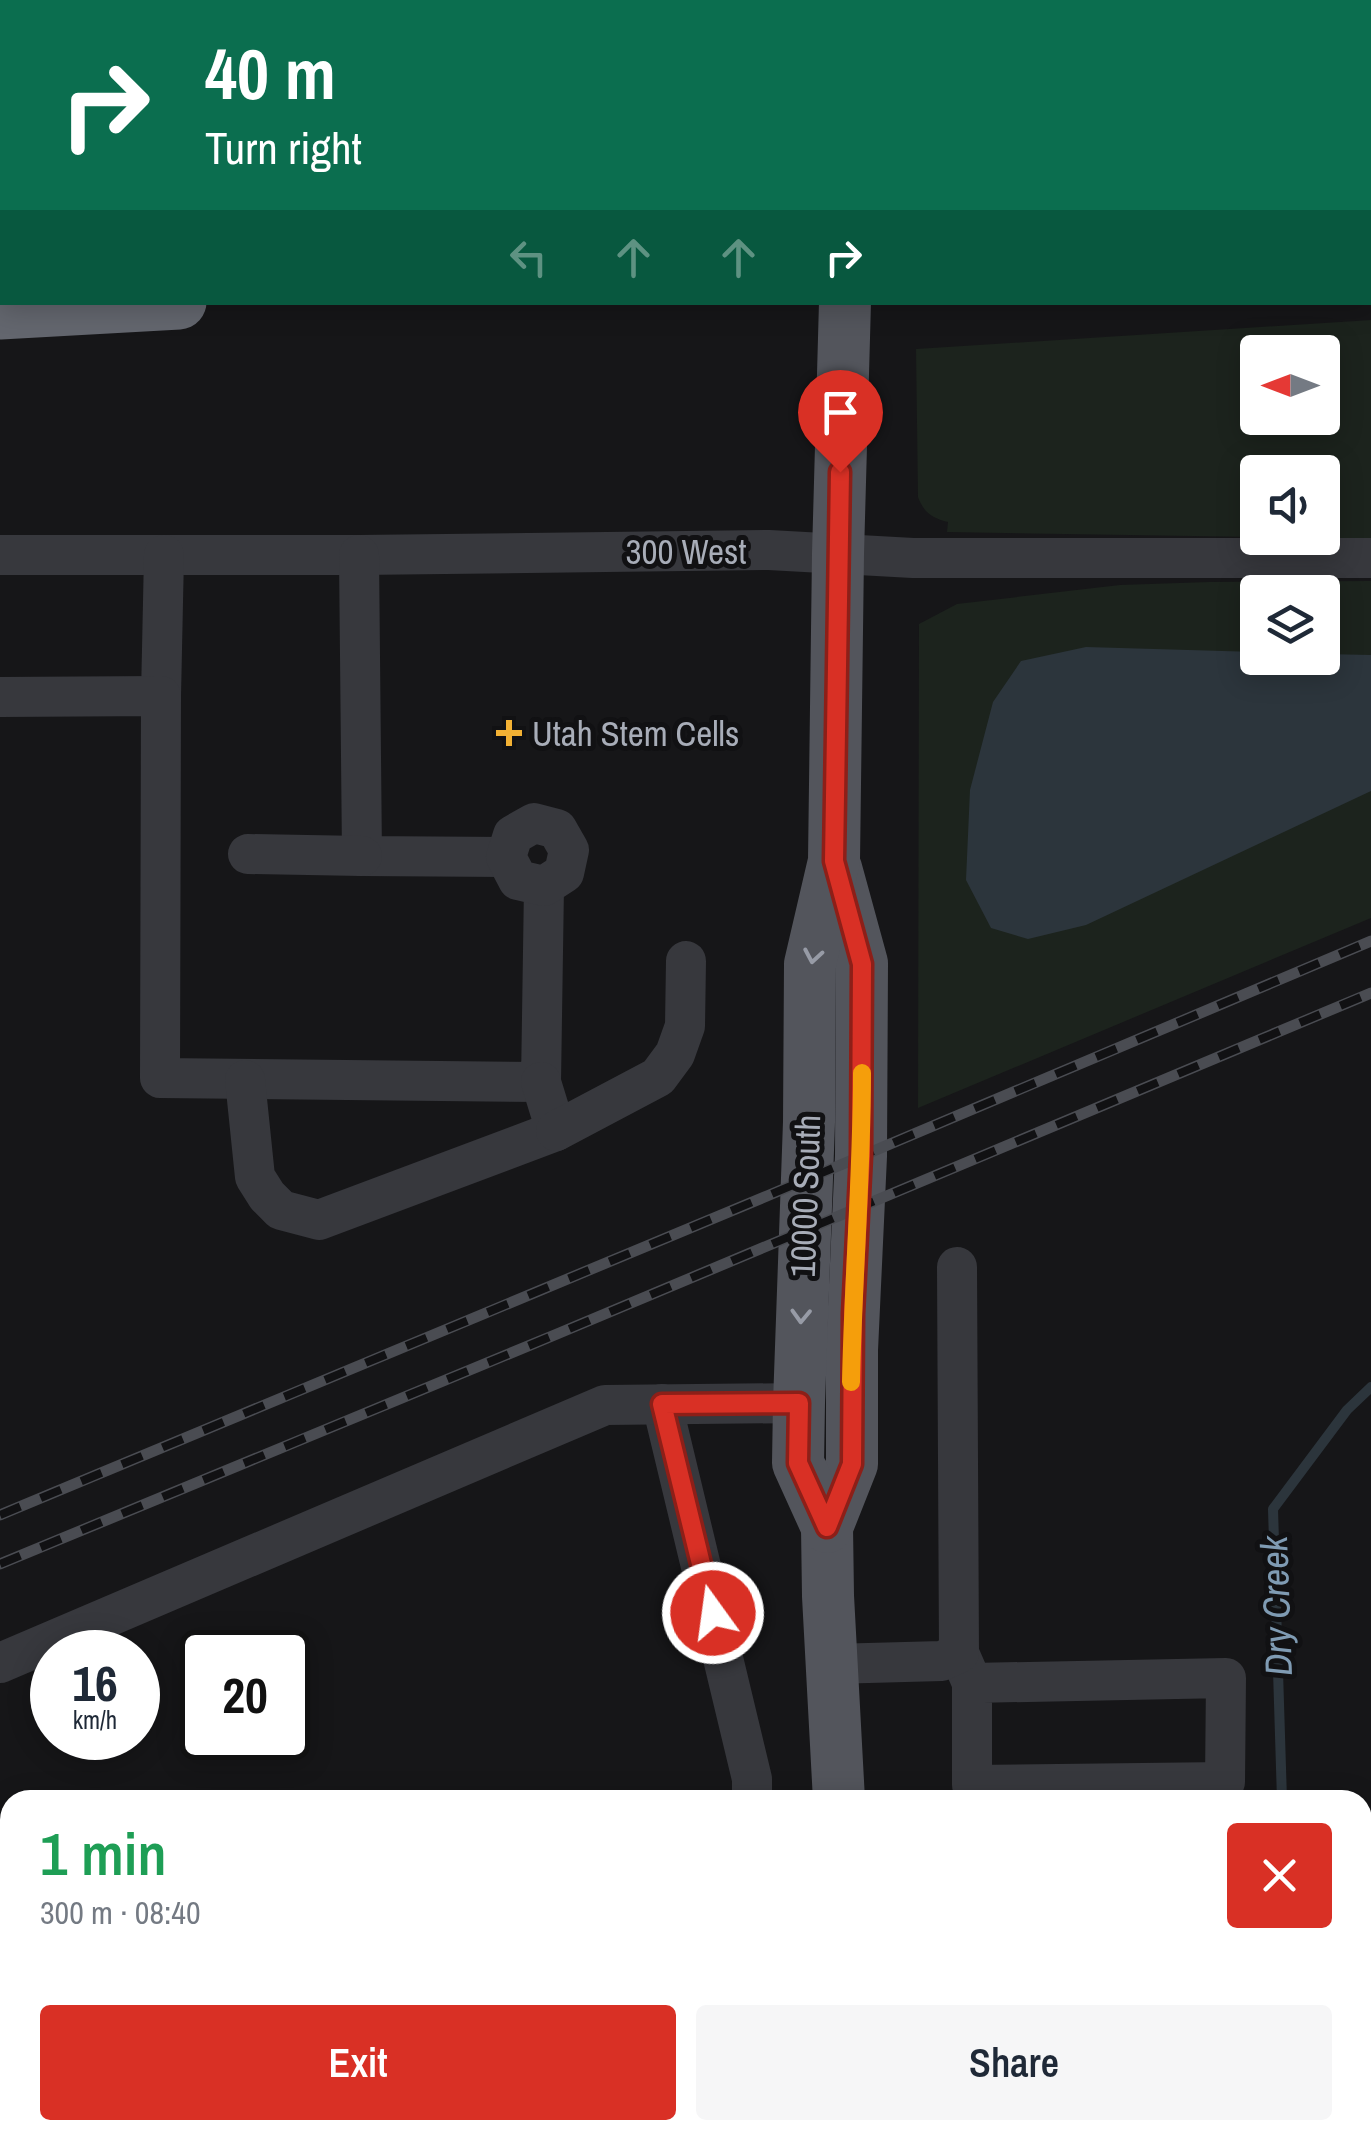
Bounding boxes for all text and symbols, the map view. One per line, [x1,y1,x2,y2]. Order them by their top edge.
text: 40 m [205,27,336,121]
icon: right [40,40,170,170]
text: Turn right [205,117,362,178]
icon: left [501,230,556,285]
icon: ahead [606,230,661,285]
icon: ahead [711,230,766,285]
icon: right [816,230,871,285]
north arrow [1240,335,1340,435]
map controls [1240,335,1340,675]
pin [798,370,883,473]
icon: arrive [813,385,868,440]
button: sound [1240,455,1340,555]
street label: 300 West [626,528,746,575]
button: layers [1240,575,1340,675]
place label: Utah Stem Cells [532,710,739,757]
marker: Utah Stem Cells [496,720,522,746]
one-way arrow [803,948,824,964]
street label: 10000 South [779,1114,831,1278]
one-way arrow [791,1308,812,1324]
water label: Dry Creek [1248,1534,1304,1677]
position arrow [661,1561,765,1665]
speed limit sign: 20 [180,1630,310,1760]
text: 16 [72,1649,118,1717]
text: km/h [73,1703,117,1737]
text: 1 min [40,1813,167,1894]
button: close [1227,1823,1332,1928]
text: 300 m · 08:40 [40,1891,200,1934]
button: Exit [40,2005,676,2120]
button: Share [696,2005,1332,2120]

